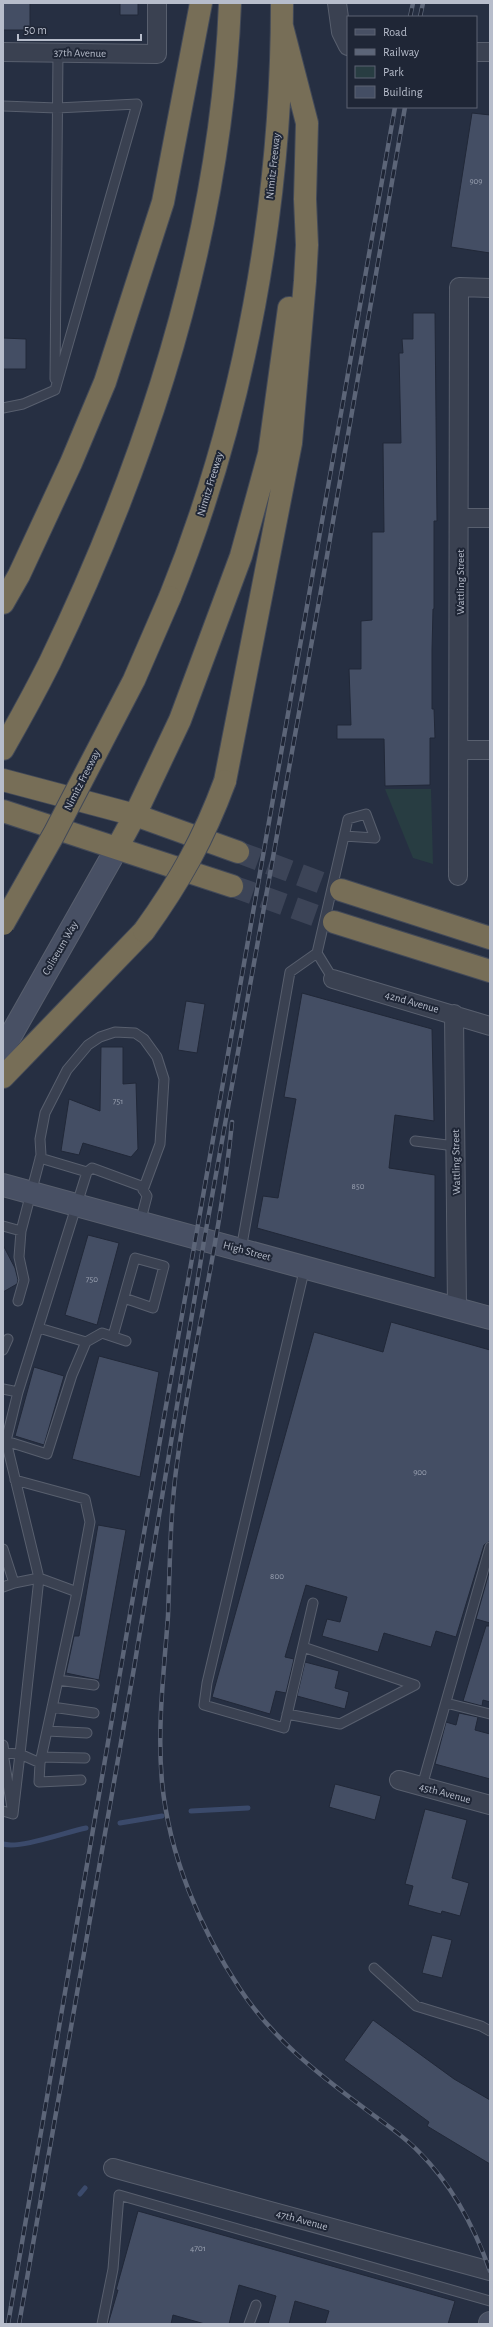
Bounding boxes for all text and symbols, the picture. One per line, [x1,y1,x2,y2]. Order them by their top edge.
scale bar [18,16,141,42]
legend [347,16,477,108]
text: 50 m [24,24,47,36]
text: Road [383,26,407,38]
text: Railway [383,46,419,59]
street label: 37th Avenue [54,47,106,59]
text: Park [383,66,404,78]
text: Building [383,86,423,98]
street label: Nimitz Freeway [264,132,282,200]
house number: 909 [469,177,483,186]
street label: Nimitz Freeway [195,450,225,517]
street label: Wattling Street [455,549,466,615]
street label: Nimitz Freeway [62,748,102,812]
street label: Coliseum Way [40,919,80,977]
street label: 42nd Avenue [384,989,440,1015]
house number: 751 [113,1097,123,1106]
street label: Wattling Street [450,1129,462,1195]
house number: 850 [352,1182,365,1191]
street label: High Street [222,1239,273,1263]
house number: 750 [86,1275,98,1284]
house number: 900 [413,1468,427,1477]
house number: 800 [270,1572,284,1581]
street label: 45th Avenue [418,1781,472,1805]
street label: 47th Avenue [275,2208,329,2232]
house number: 4701 [190,2244,206,2253]

